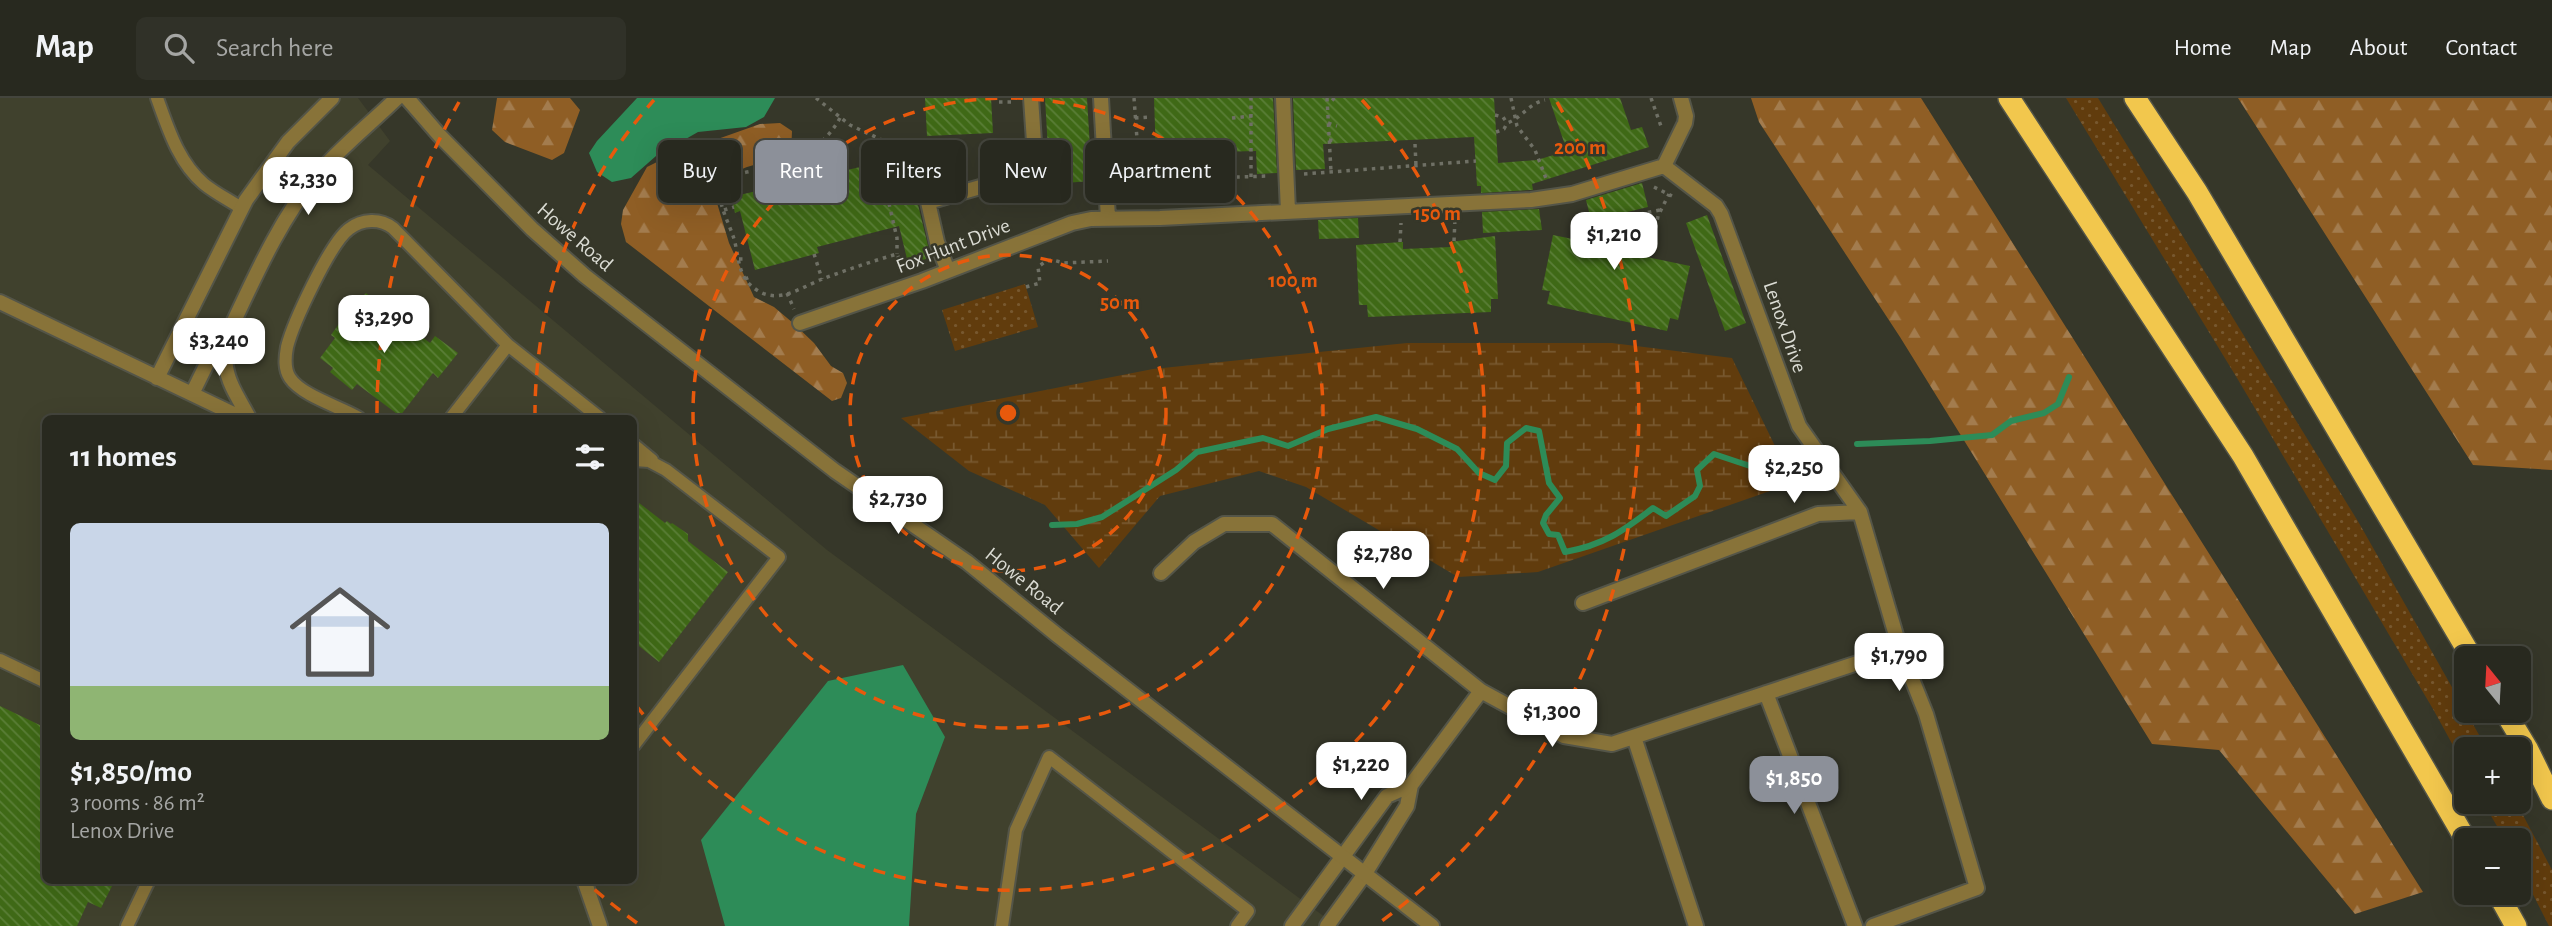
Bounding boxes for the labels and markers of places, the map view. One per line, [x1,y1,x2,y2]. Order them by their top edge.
pin: $2,330 [251,158,365,217]
pin: $1,210 [1557,212,1671,272]
pin: $3,290 [327,296,441,355]
pin: $3,240 [162,318,276,378]
centre of rings [996,401,1020,425]
pin: $2,250 [1737,446,1851,505]
pin: $2,730 [841,476,955,536]
pin: $2,780 [1326,532,1440,591]
pin: $1,790 [1842,634,1956,693]
pin: $1,300 [1495,690,1609,749]
pin: $1,220 [1304,742,1418,802]
pin: $1,850 [1737,756,1851,816]

